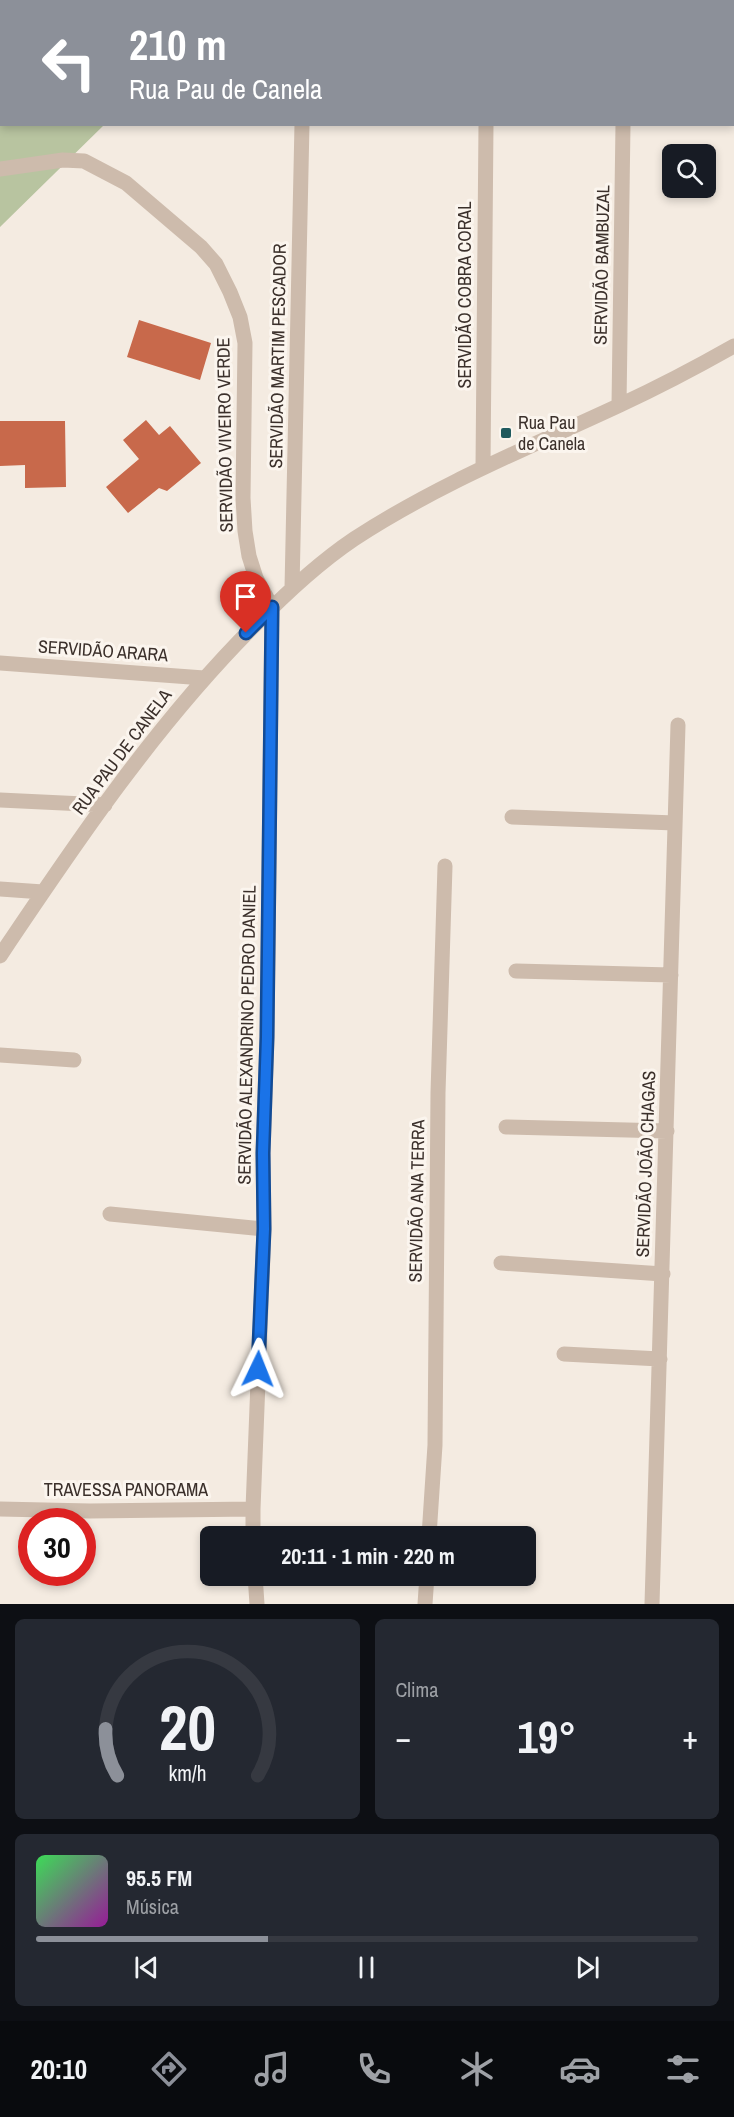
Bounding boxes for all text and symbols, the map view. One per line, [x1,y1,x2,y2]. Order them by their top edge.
text: 210 m [129,17,227,73]
icon: left [30,24,108,102]
text: Rua Pau de Canela [129,71,322,107]
map controls [662,144,716,198]
button: search [662,144,716,198]
street label: SERVIDÃO BAMBUZAL [588,185,615,345]
street label: SERVIDÃO COBRA CORAL [452,202,477,388]
street label: SERVIDÃO MARTIM PESCADOR [263,243,292,469]
street label: SERVIDÃO VIVEIRO VERDE [210,337,239,533]
place label: Rua Pau de Canela [518,410,585,456]
marker: Rua Pau de Canela [499,426,513,440]
pin [220,571,271,633]
icon: arrive [229,580,262,613]
street label: SERVIDÃO ARARA [37,633,169,668]
street label: RUA PAU DE CANELA [66,684,177,820]
street label: SERVIDÃO ALEXANDRINO PEDRO DANIEL [231,885,262,1185]
street label: SERVIDÃO JOÃO CHAGAS [630,1070,661,1258]
street label: SERVIDÃO ANA TERRA [403,1119,430,1283]
position arrow [226,1337,290,1401]
street label: TRAVESSA PANORAMA [44,1477,208,1502]
speed limit sign: 30 [18,1508,96,1586]
text: 20:11 · 1 min · 220 m [281,1541,455,1571]
text: Clima [396,1676,438,1703]
text: 20 [159,1685,216,1769]
text: 19° [517,1706,576,1767]
text: − [396,1715,411,1759]
text: + [682,1715,698,1759]
text: km/h [168,1759,206,1788]
text: 95.5 FM [126,1863,192,1893]
text: Música [126,1893,179,1920]
icon: previous [130,1951,163,1984]
icon: pause [350,1951,383,1984]
icon: next [571,1951,604,1984]
icon: directions [148,2048,190,2090]
icon: music [251,2048,293,2090]
icon: phone [353,2048,395,2090]
icon: climate [456,2048,498,2090]
icon: car [559,2048,601,2090]
icon: filters [662,2048,704,2090]
text: 20:10 [30,2051,87,2087]

